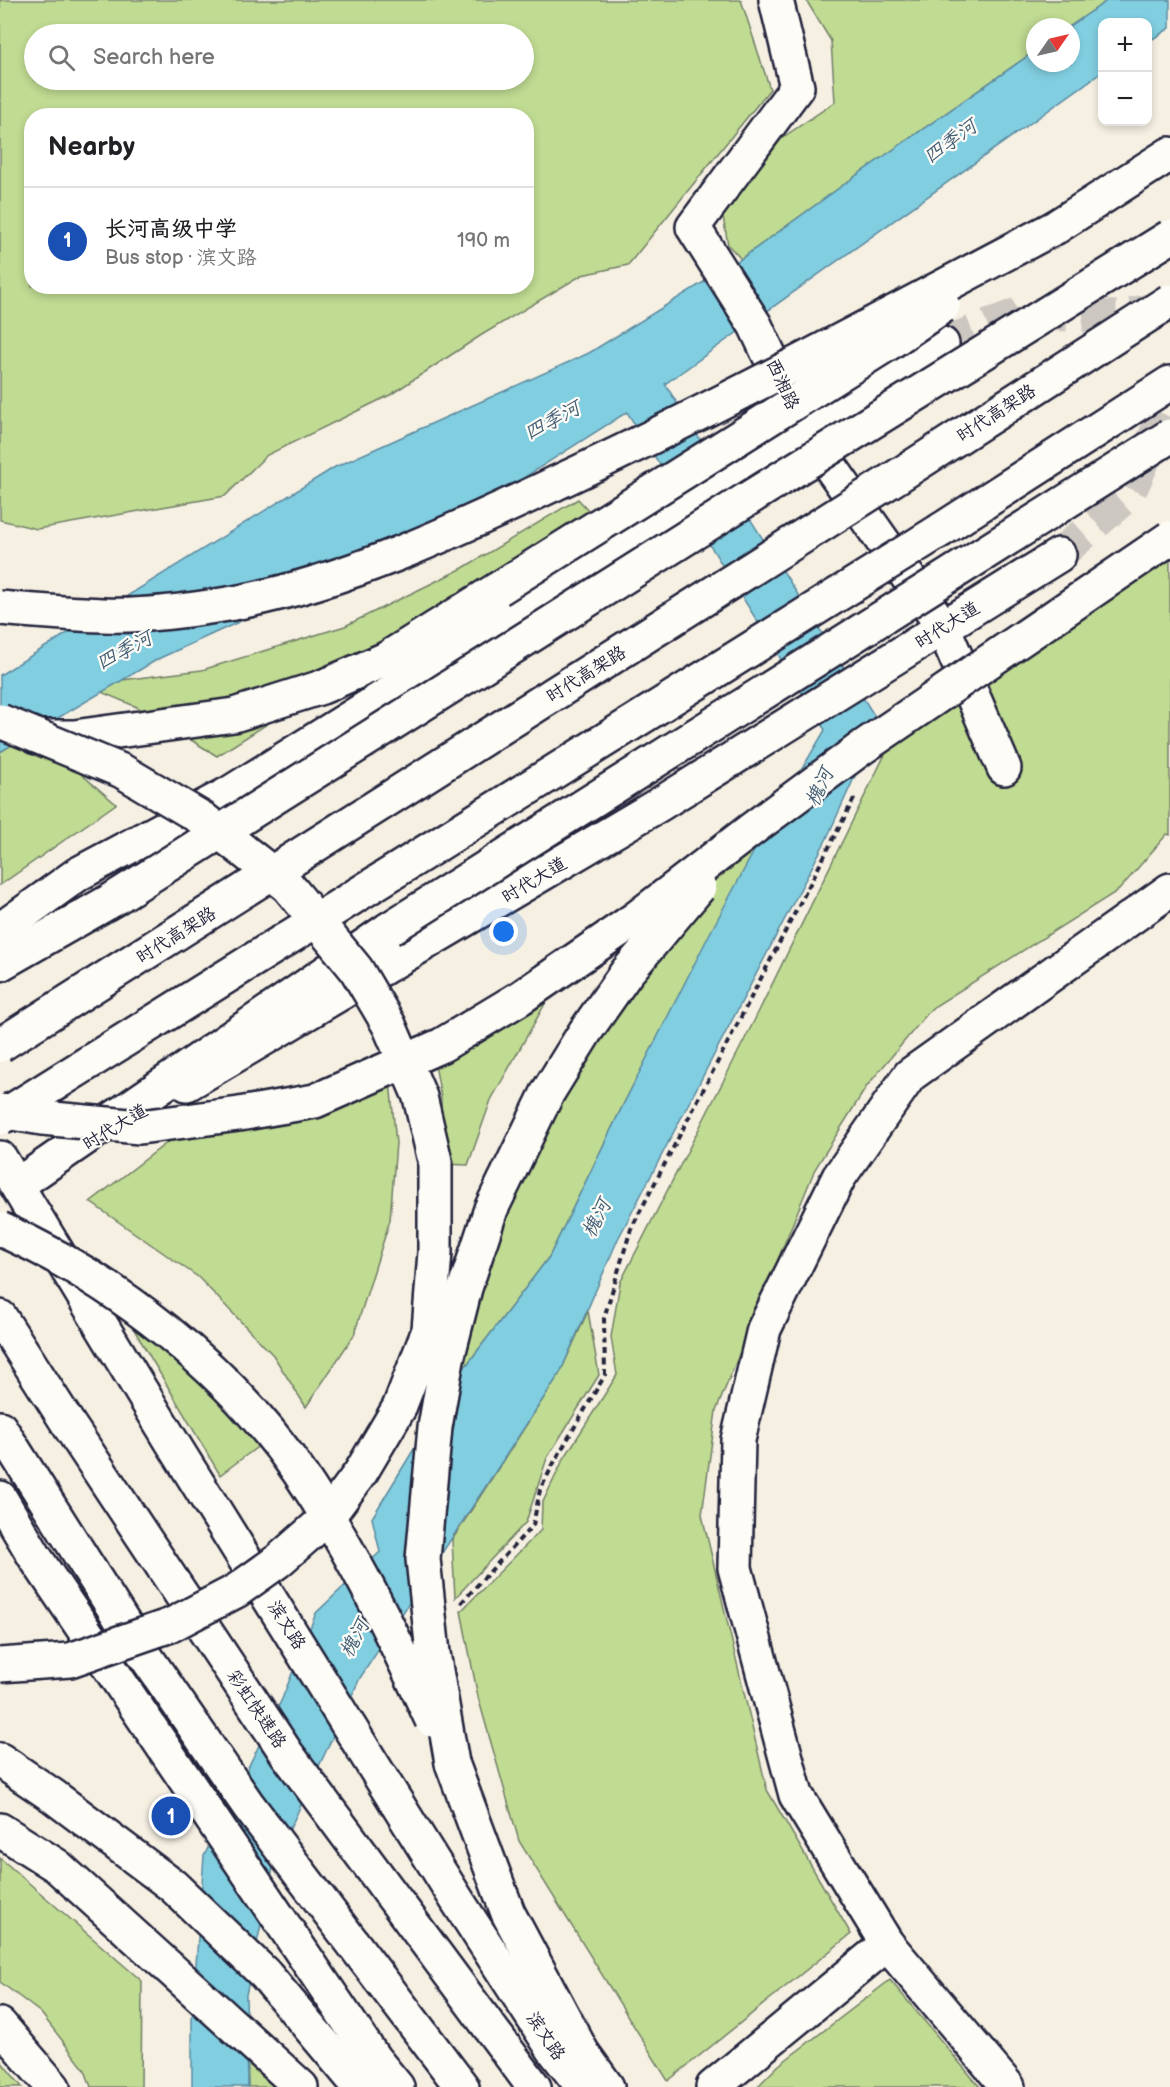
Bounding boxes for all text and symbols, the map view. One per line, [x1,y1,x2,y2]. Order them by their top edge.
north arrow [1026,18,1080,72]
map controls [1098,18,1152,126]
button: + [1098,18,1152,72]
search box [24,24,534,90]
icon: search [45,41,78,74]
text: Search here [93,44,215,71]
button: − [1098,72,1152,126]
water label: 四季河 [919,113,984,169]
text: Nearby [48,132,135,163]
text: 长河高级中学 [105,216,237,243]
text: 1 [63,229,72,253]
text: 190 m [457,229,510,253]
text: Bus stop · 滨文路 [105,246,257,270]
street label: 西湘路 [762,355,803,413]
street label: 时代高架路 [953,380,1040,447]
water label: 四季河 [520,395,587,446]
street label: 时代大道 [911,597,983,653]
water label: 四季河 [92,625,159,676]
street label: 时代高架路 [543,642,630,707]
water label: 槐河 [801,762,841,811]
street label: 时代大道 [498,853,571,908]
street label: 时代高架路 [133,903,220,968]
your location [489,917,518,946]
street label: 时代大道 [79,1100,152,1155]
water label: 槐河 [577,1193,618,1242]
street label: 滨文路 [263,1597,310,1654]
water label: 槐河 [335,1613,376,1662]
street label: 彩虹快速路 [223,1666,290,1752]
pin: 1 [152,1794,190,1838]
street label: 滨文路 [522,2008,569,2065]

